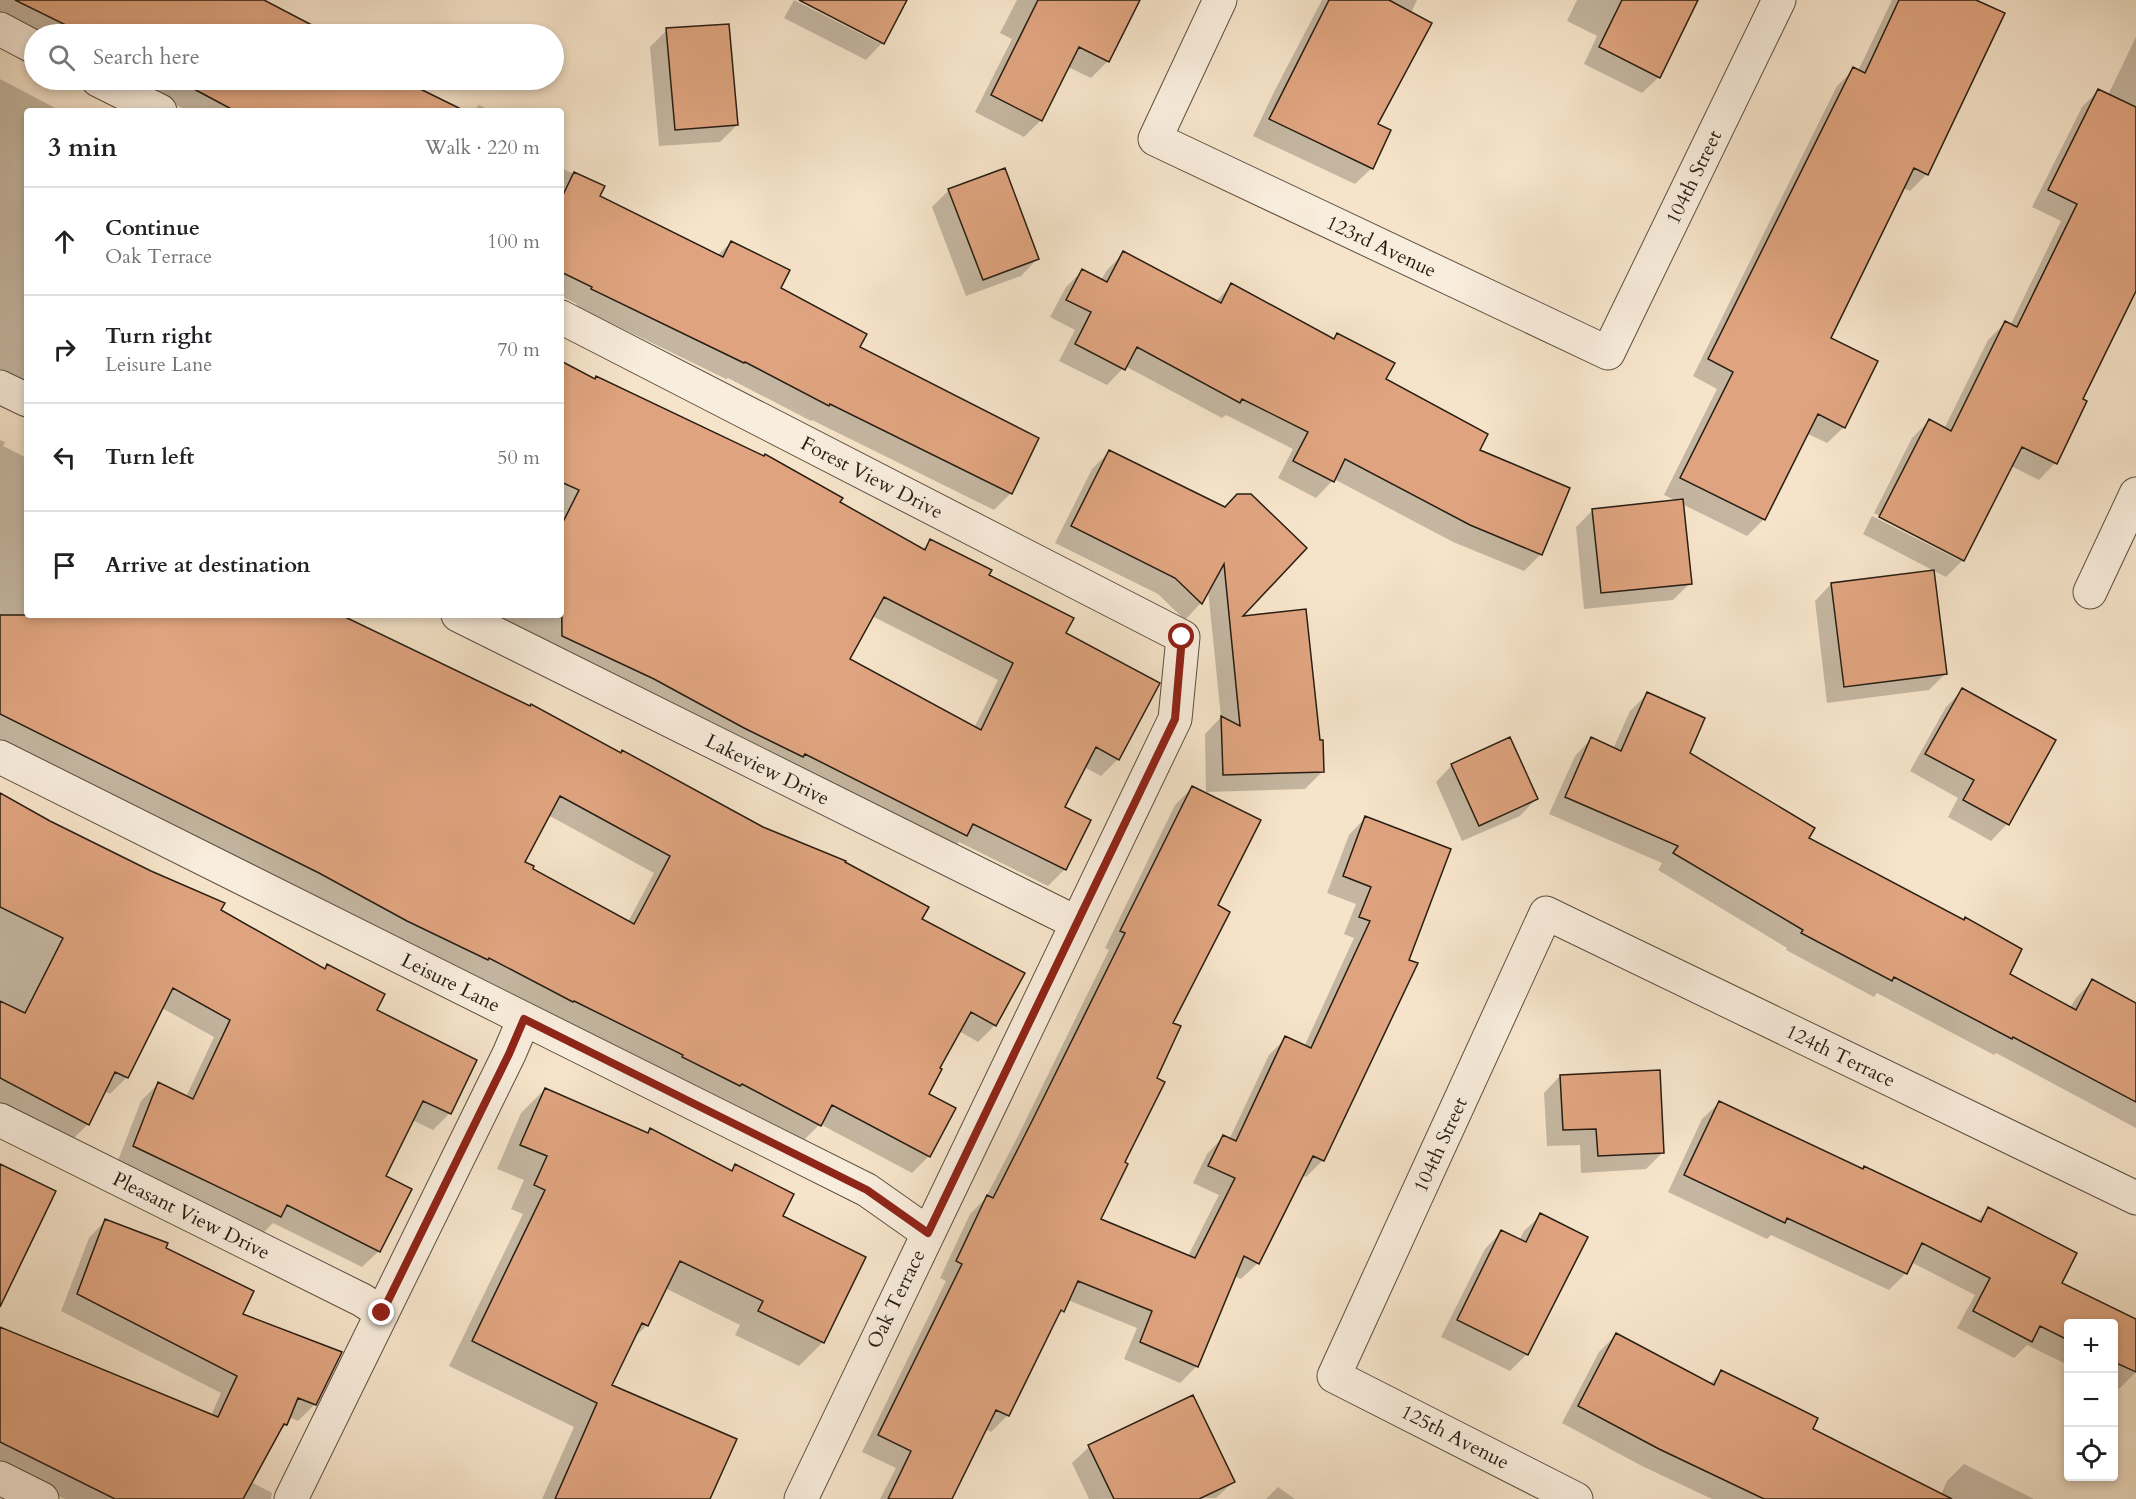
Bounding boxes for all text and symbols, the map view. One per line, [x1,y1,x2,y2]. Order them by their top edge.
search box [24,24,564,90]
icon: search [45,41,78,74]
text: Search here [93,42,200,72]
street label: 104th Street [1659,125,1728,229]
text: 3 min [48,130,117,165]
text: Walk · 220 m [425,134,540,161]
street label: 123rd Avenue [1322,208,1441,284]
text: Continue [105,213,200,243]
icon: ahead [48,225,81,258]
text: 100 m [487,228,540,255]
text: Oak Terrace [105,243,212,270]
text: Turn right [105,321,212,351]
icon: right [48,333,81,366]
text: 70 m [497,336,540,363]
text: Leisure Lane [105,351,212,378]
street label: Forest View Drive [797,429,948,525]
icon: left [48,441,81,474]
text: Turn left [105,442,194,472]
text: 50 m [497,444,540,471]
icon: arrive [48,549,81,582]
text: Arrive at destination [105,550,310,580]
route start [1168,623,1194,649]
street label: Lakeview Drive [701,727,834,811]
street label: Leisure Lane [397,946,505,1018]
street label: 124th Terrace [1781,1017,1900,1093]
street label: 104th Street [1407,1092,1474,1196]
street label: Pleasant View Drive [108,1165,275,1266]
street label: Oak Terrace [860,1245,932,1353]
route end [368,1299,394,1325]
map controls [2064,1319,2118,1481]
button: + [2064,1319,2118,1373]
button: − [2064,1373,2118,1427]
street label: 125th Avenue [1396,1398,1514,1476]
button: locate [2064,1427,2118,1481]

